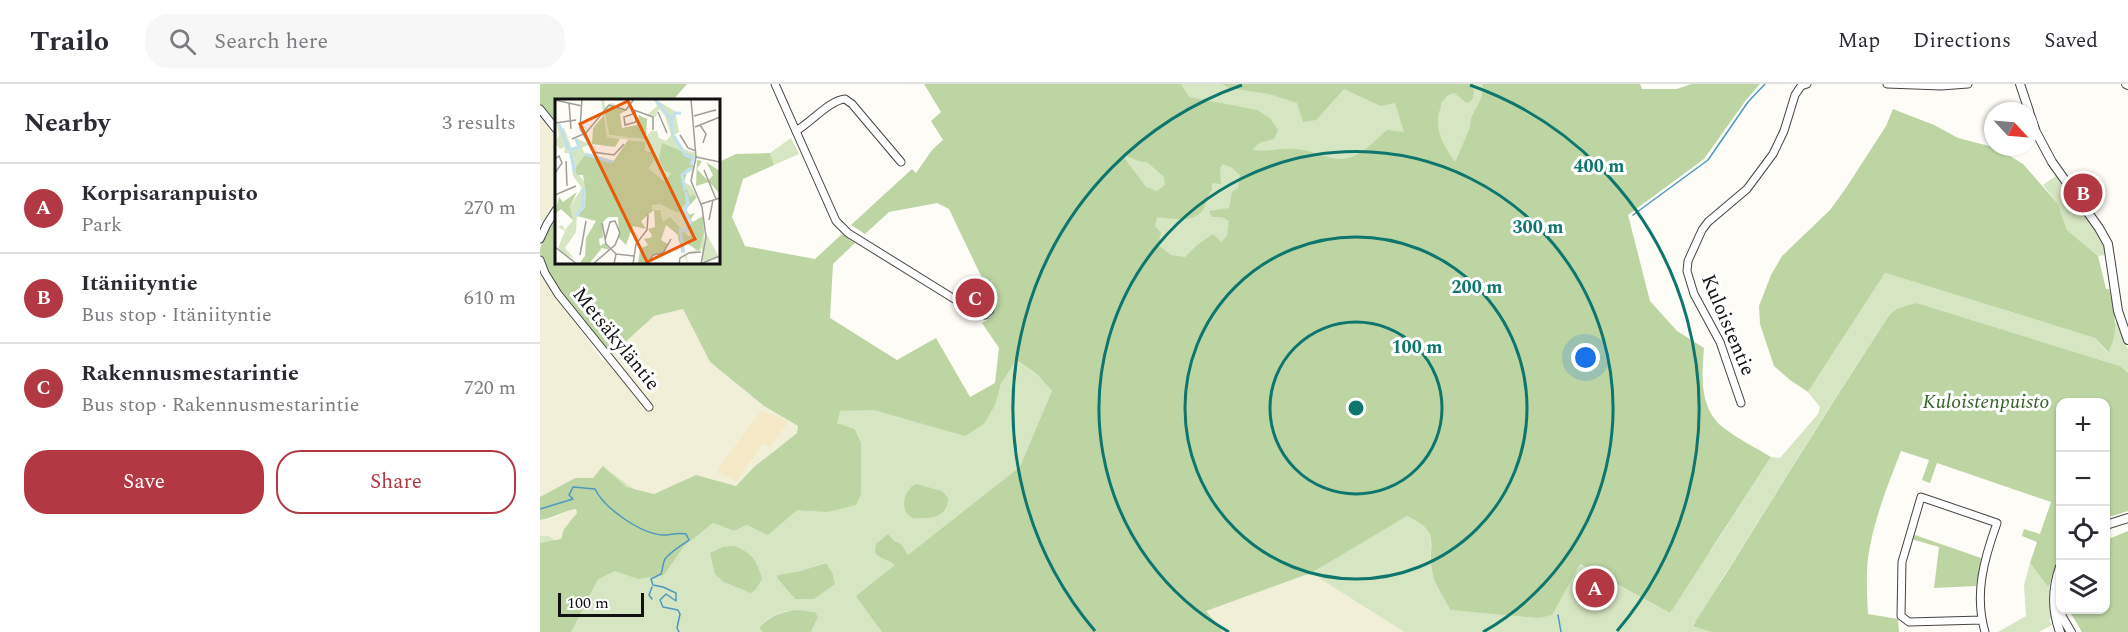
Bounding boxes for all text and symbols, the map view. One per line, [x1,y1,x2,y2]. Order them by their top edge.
search box [145,14,565,68]
text: Trailo [30,20,109,63]
icon: search [166,25,199,58]
text: Search here [214,25,328,58]
text: Map [1838,25,1880,57]
text: Directions [1913,25,2011,57]
text: Saved [2044,25,2098,57]
inset map [555,99,720,264]
north arrow [1984,102,2038,156]
text: Nearby [24,103,110,143]
text: 3 results [442,108,516,138]
text: 400 m [1573,153,1625,180]
pin: B [2064,170,2102,216]
text: Korpisaranpuisto [81,177,258,210]
text: A [36,193,51,223]
text: 270 m [464,193,516,223]
text: Park [81,210,122,240]
text: 300 m [1512,214,1564,241]
text: Itäniityntie [81,267,198,300]
street label: Kuloistentie [1693,270,1763,380]
text: 200 m [1451,274,1503,301]
pin: C [956,276,994,320]
street label: Metsäkyläntie [565,281,667,397]
text: B [36,283,51,313]
text: 610 m [464,283,516,313]
text: Bus stop · Itäniityntie [81,300,272,330]
text: 100 m [1391,334,1443,361]
your location [1571,343,1600,372]
text: Rakennusmestarintie [81,357,299,390]
text: C [36,373,51,403]
text: 720 m [464,373,516,403]
park label: Kuloistenpuisto [1922,387,2050,417]
text: Bus stop · Rakennusmestarintie [81,390,359,420]
centre of rings [1346,398,1366,418]
map controls [2056,398,2110,614]
button: + [2056,398,2110,452]
button: Save [24,450,264,514]
button: Share [276,450,516,514]
button: − [2056,452,2110,506]
button: locate [2056,506,2110,560]
button: layers [2056,560,2110,614]
pin: A [1576,566,1614,610]
scale bar [558,590,644,618]
text: 100 m [567,591,609,615]

